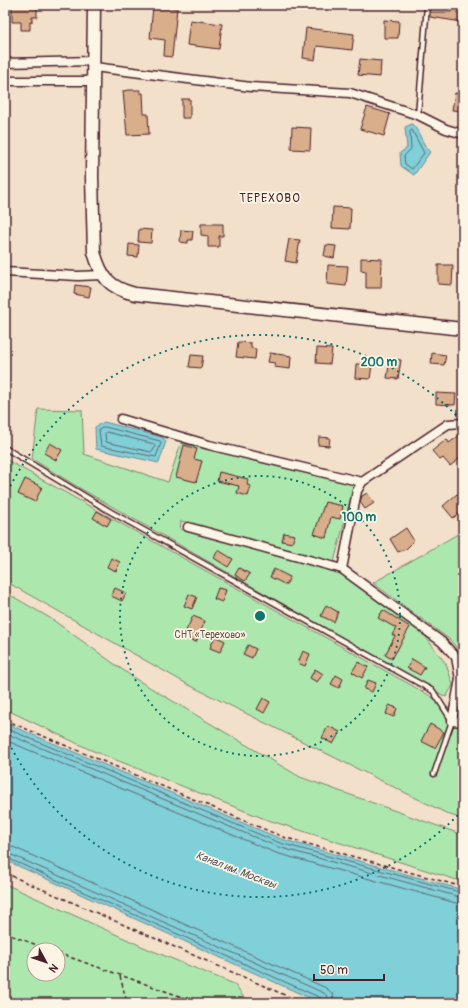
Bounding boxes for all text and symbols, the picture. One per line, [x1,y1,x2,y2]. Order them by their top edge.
district label: ТЕРЕХОВО [239,191,301,206]
text: 200 m [361,355,398,370]
text: 100 m [342,510,377,525]
centre of rings [253,609,267,623]
park label: СНТ «Терехово» [174,629,246,641]
water label: Канал им. Москвы [194,849,279,892]
north arrow [26,942,66,982]
scale bar [314,956,384,982]
text: N [46,961,61,976]
text: 50 m [320,963,348,978]

